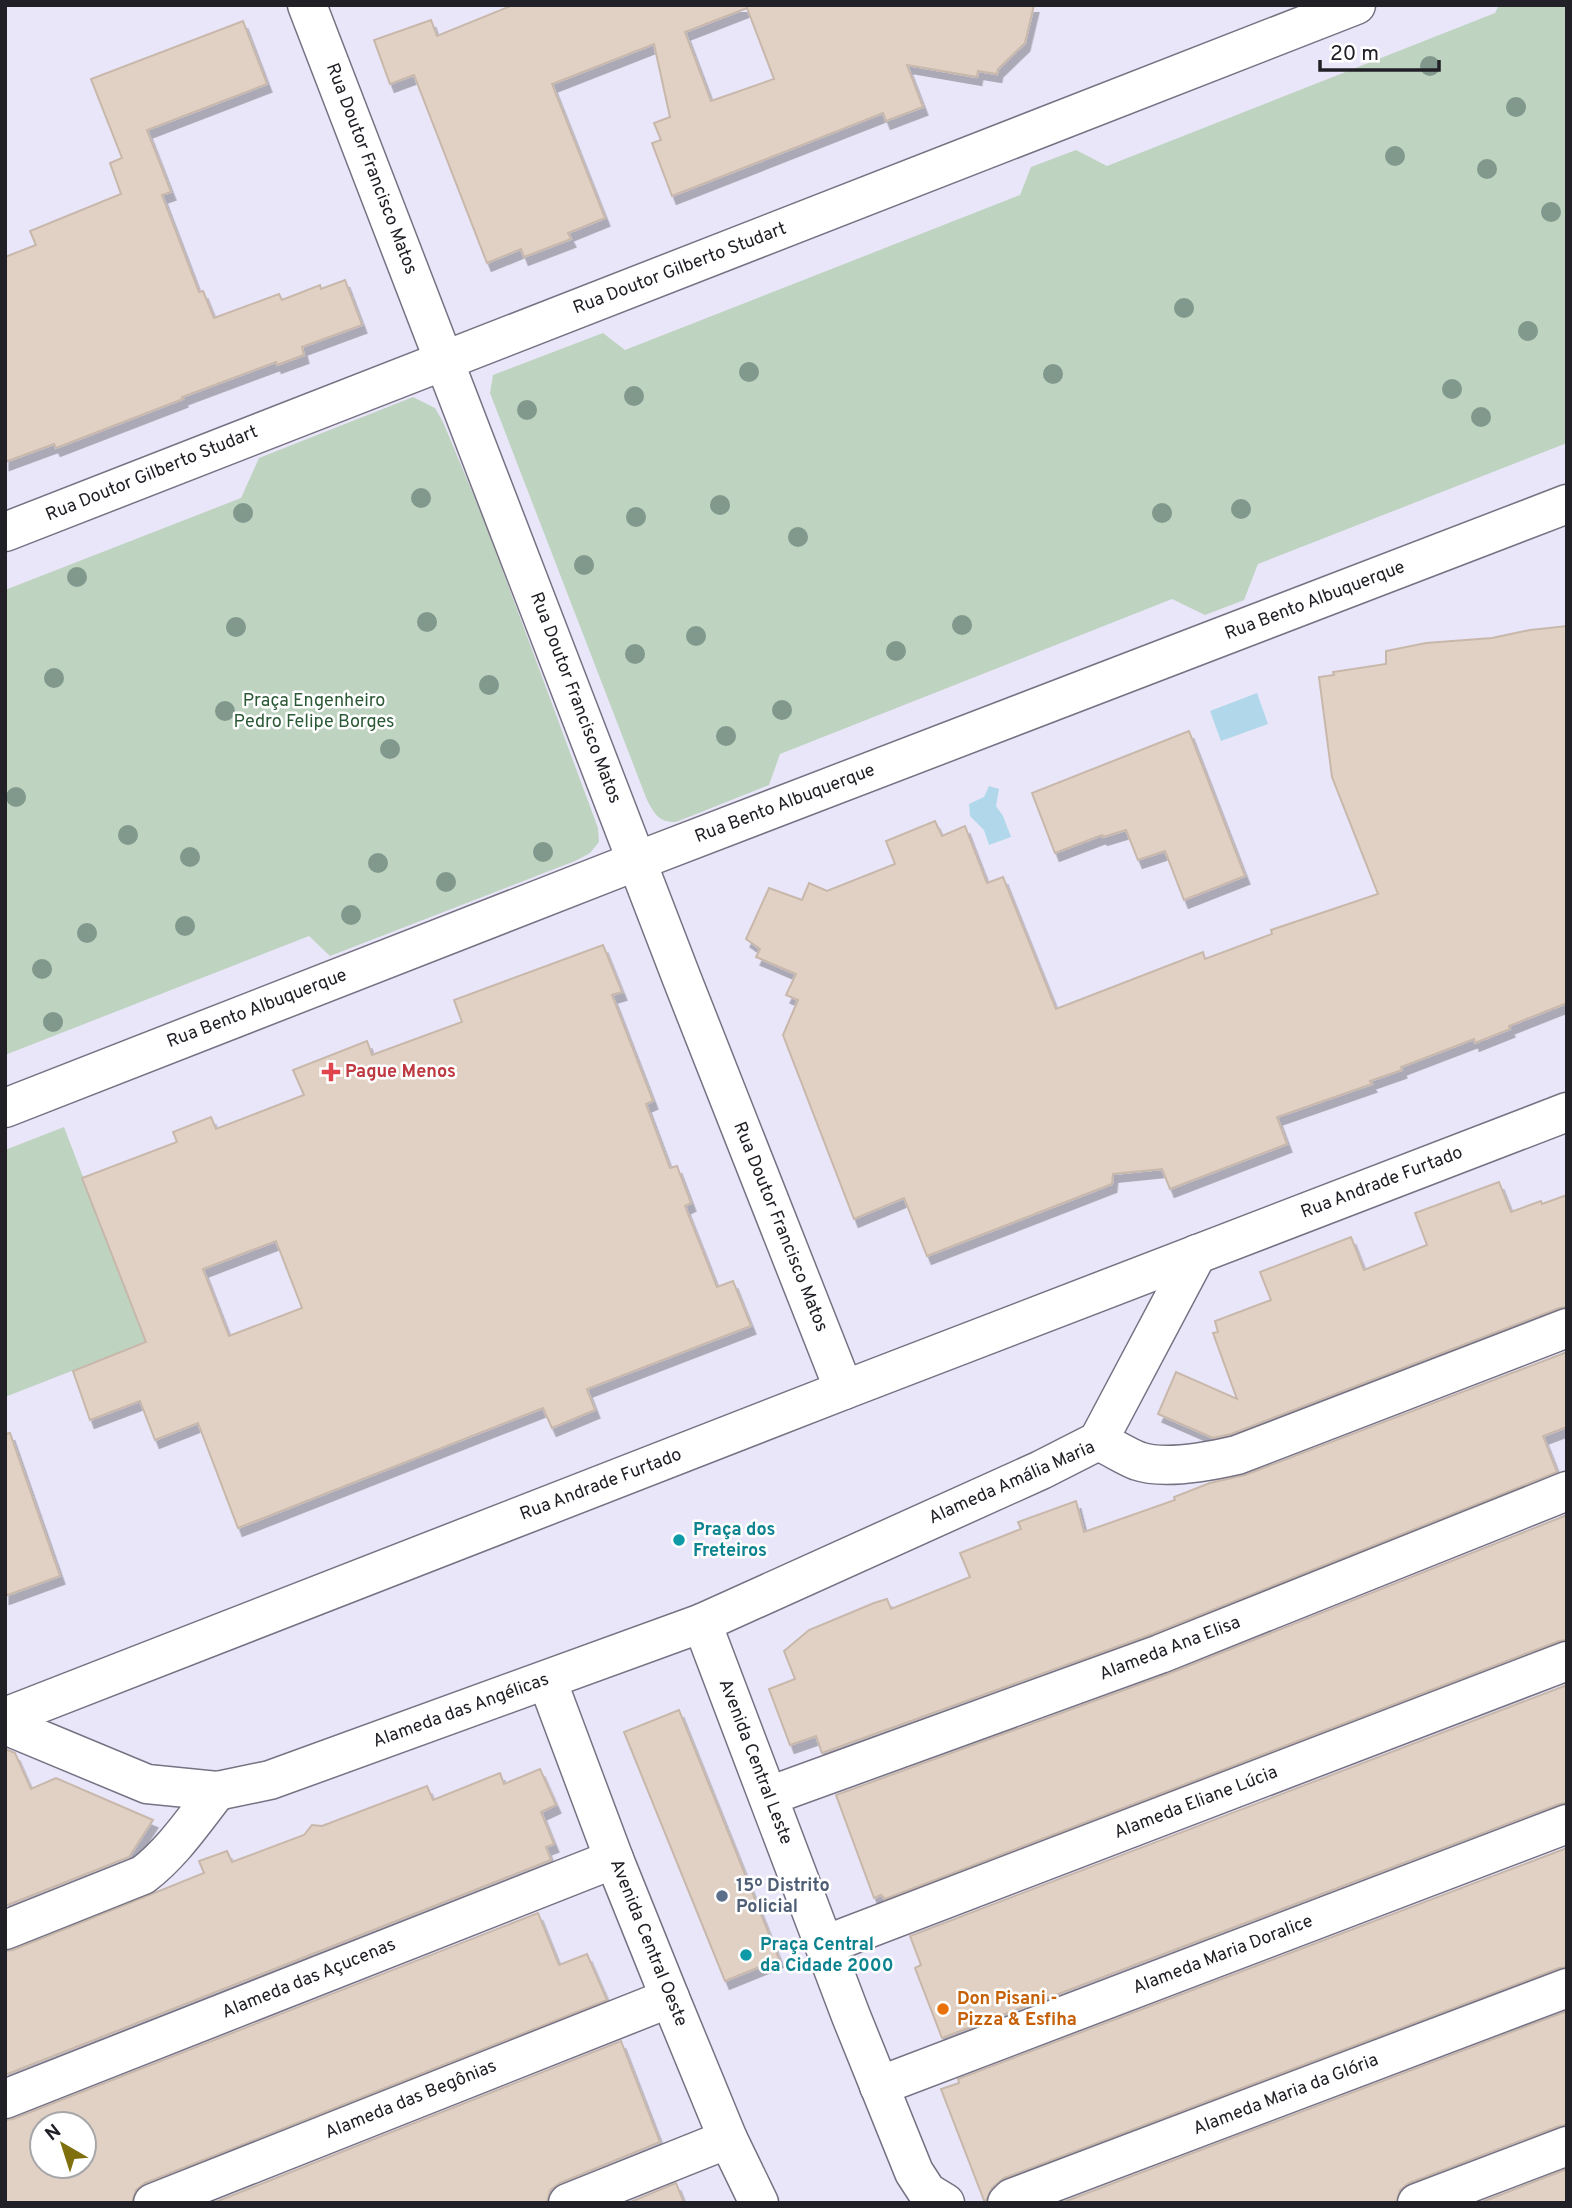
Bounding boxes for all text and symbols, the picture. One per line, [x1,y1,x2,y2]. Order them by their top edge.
scale bar [1320,28,1439,72]
text: 20 m [1330,41,1379,68]
street label: Rua Doutor Francisco Matos [320,60,422,278]
street label: Rua Doutor Gilberto Studart [570,218,790,320]
street label: Rua Doutor Gilberto Studart [43,421,261,527]
street label: Rua Bento Albuquerque [1222,556,1408,646]
street label: Rua Doutor Francisco Matos [524,589,626,807]
park label: Praça Engenheiro Pedro Felipe Borges [234,690,394,734]
street label: Rua Bento Albuquerque [692,759,878,849]
street label: Rua Bento Albuquerque [164,964,350,1054]
place label: Pague Menos [345,1061,456,1084]
marker: Pague Menos [323,1064,339,1080]
street label: Rua Doutor Francisco Matos [727,1119,833,1335]
street label: Rua Andrade Furtado [1298,1142,1466,1224]
street label: Alameda Amália Maria [925,1436,1099,1530]
street label: Rua Andrade Furtado [517,1444,685,1526]
place label: Praça dos Freteiros [693,1519,775,1563]
marker: Praça dos Freteiros [671,1532,687,1548]
street label: Alameda Ana Elisa [1096,1612,1244,1686]
street label: Alameda das Angélicas [370,1668,552,1754]
street label: Avenida Central Leste [713,1676,797,1848]
street label: Alameda Eliane Lúcia [1111,1761,1281,1845]
street label: Avenida Central Oeste [604,1856,692,2030]
place label: 15º Distrito Policial [736,1875,830,1919]
marker: 15º Distrito Policial [714,1888,730,1904]
street label: Alameda Maria Doralice [1130,1910,1316,2000]
street label: Alameda das Açucenas [219,1934,399,2024]
place label: Praça Central da Cidade 2000 [760,1934,894,1978]
marker: Praça Central da Cidade 2000 [738,1947,754,1963]
place label: Don Pisani - Pizza & Esfiha [957,1988,1077,2032]
marker: Don Pisani - Pizza & Esfiha [935,2001,951,2017]
street label: Alameda Maria da Glória [1190,2049,1382,2141]
street label: Alameda das Begônias [322,2055,500,2145]
north arrow [28,2110,98,2180]
text: N [41,2120,66,2147]

